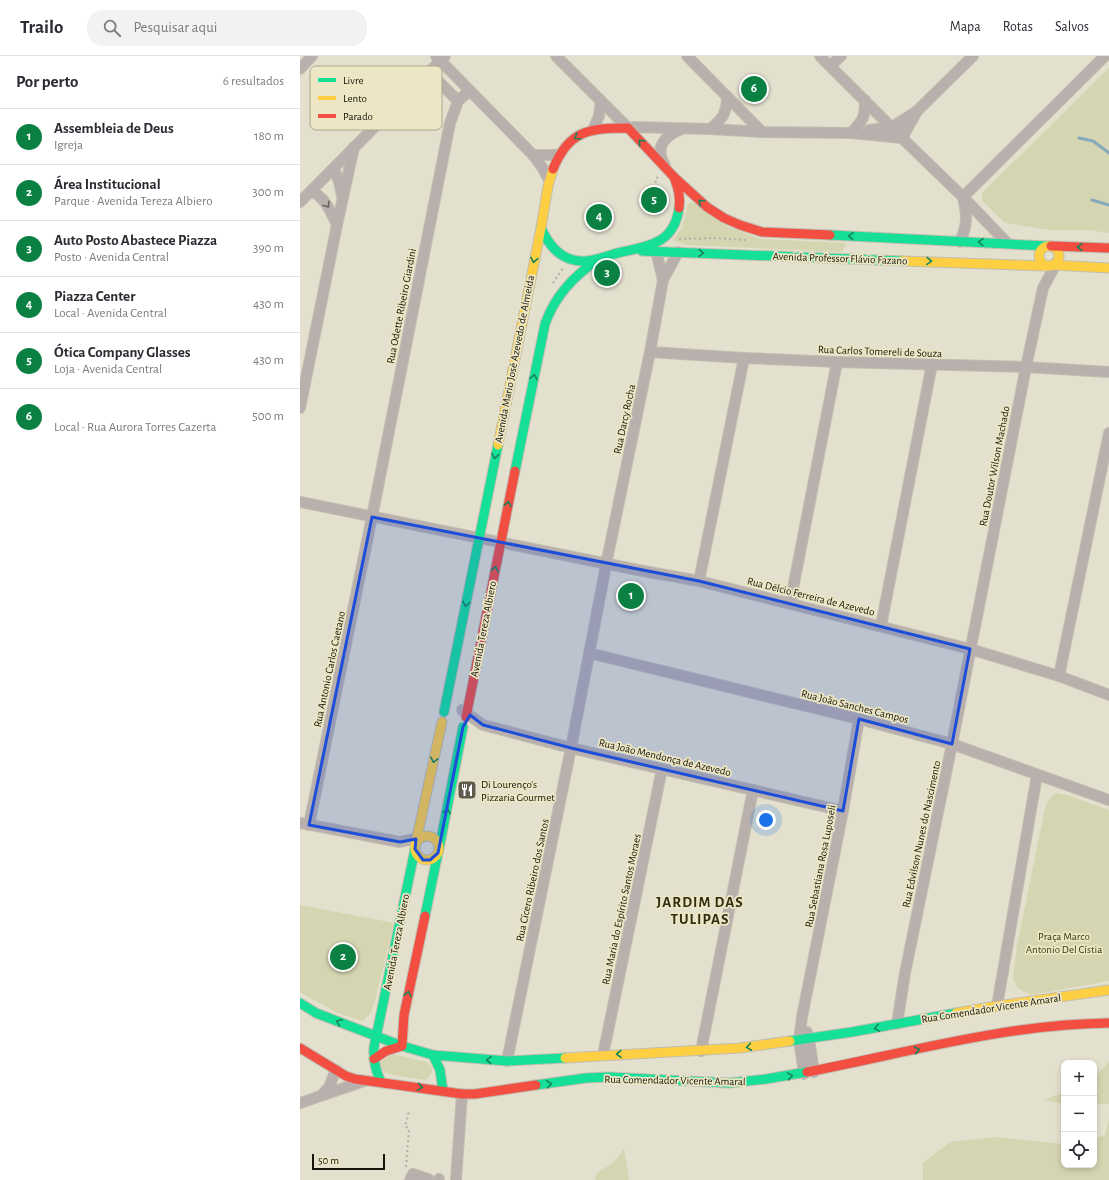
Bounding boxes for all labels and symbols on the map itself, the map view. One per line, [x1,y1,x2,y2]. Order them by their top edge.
legend [310,66,442,130]
pin: 6 [741,74,767,104]
text: Livre [343,75,364,86]
text: Lento [343,93,367,104]
text: Parado [343,111,373,122]
one-way arrow [574,132,581,140]
one-way arrow [639,139,646,147]
pin: 5 [641,185,667,215]
one-way arrow [698,199,706,206]
one-way arrow [322,201,329,208]
pin: 4 [586,202,612,232]
one-way arrow [848,232,854,241]
one-way arrow [978,238,984,247]
one-way arrow [1077,243,1083,251]
street label: Rua Odette Ribeiro Giardini [385,247,418,365]
one-way arrow [698,249,704,257]
street label: Avenida Professor Flávio Fazano [772,251,908,266]
one-way arrow [531,257,539,263]
one-way arrow [926,257,932,266]
pin: 3 [594,258,620,288]
street label: Avenida Mario José Azevedo de Almeida [493,274,536,444]
street label: Rua Carlos Tomereli de Souza [818,344,942,359]
one-way arrow [529,373,538,380]
street label: Rua Darcy Rocha [612,383,637,455]
street label: Rua Doutor Wilson Machado [977,405,1012,527]
one-way arrow [491,453,500,459]
one-way arrow [504,501,512,507]
one-way arrow [491,565,499,572]
street label: Rua Délcio Ferreira de Azevedo [746,575,876,618]
street label: Avenida Tereza Albiero [469,580,498,678]
pin: 1 [618,581,644,611]
one-way arrow [462,600,470,607]
street label: Rua Antonio Carlos Caetano [312,610,347,728]
street label: Rua João Sanches Campos [800,688,910,725]
street label: Rua João Mendonça de Azevedo [598,737,732,778]
one-way arrow [430,757,439,763]
street label: Rua Edvilson Nunes do Nascimento [901,760,942,909]
restaurant icon: Di Lourenço's Pizzaria Gourmet [456,779,478,801]
place label: Di Lourenço's Pizzaria Gourmet [481,779,555,803]
street label: Rua Sebastiana Rosa Luposeli [803,804,838,928]
one-way arrow [442,808,450,814]
your location [756,810,776,830]
street label: Rua Cícero Ribeiro dos Santos [514,818,551,942]
street label: Rua Maria do Espírito Santos Moraes [600,833,643,986]
street label: Avenida Tereza Albiero [382,893,411,991]
district label: JARDIM DAS TULIPAS [656,895,744,927]
park label: Praça Marco Antonio Del Cístia [1026,931,1102,955]
pin: 2 [330,942,356,972]
one-way arrow [404,990,412,997]
street label: Rua Comendador Vicente Amaral [920,992,1062,1025]
one-way arrow [335,1018,342,1026]
one-way arrow [874,1023,880,1031]
one-way arrow [745,1042,752,1051]
one-way arrow [914,1046,920,1054]
one-way arrow [616,1050,622,1059]
one-way arrow [486,1055,492,1064]
one-way arrow [787,1072,793,1081]
street label: Rua Comendador Vicente Amaral [604,1074,746,1087]
one-way arrow [546,1080,552,1089]
one-way arrow [417,1082,423,1091]
scale bar [312,1152,385,1171]

